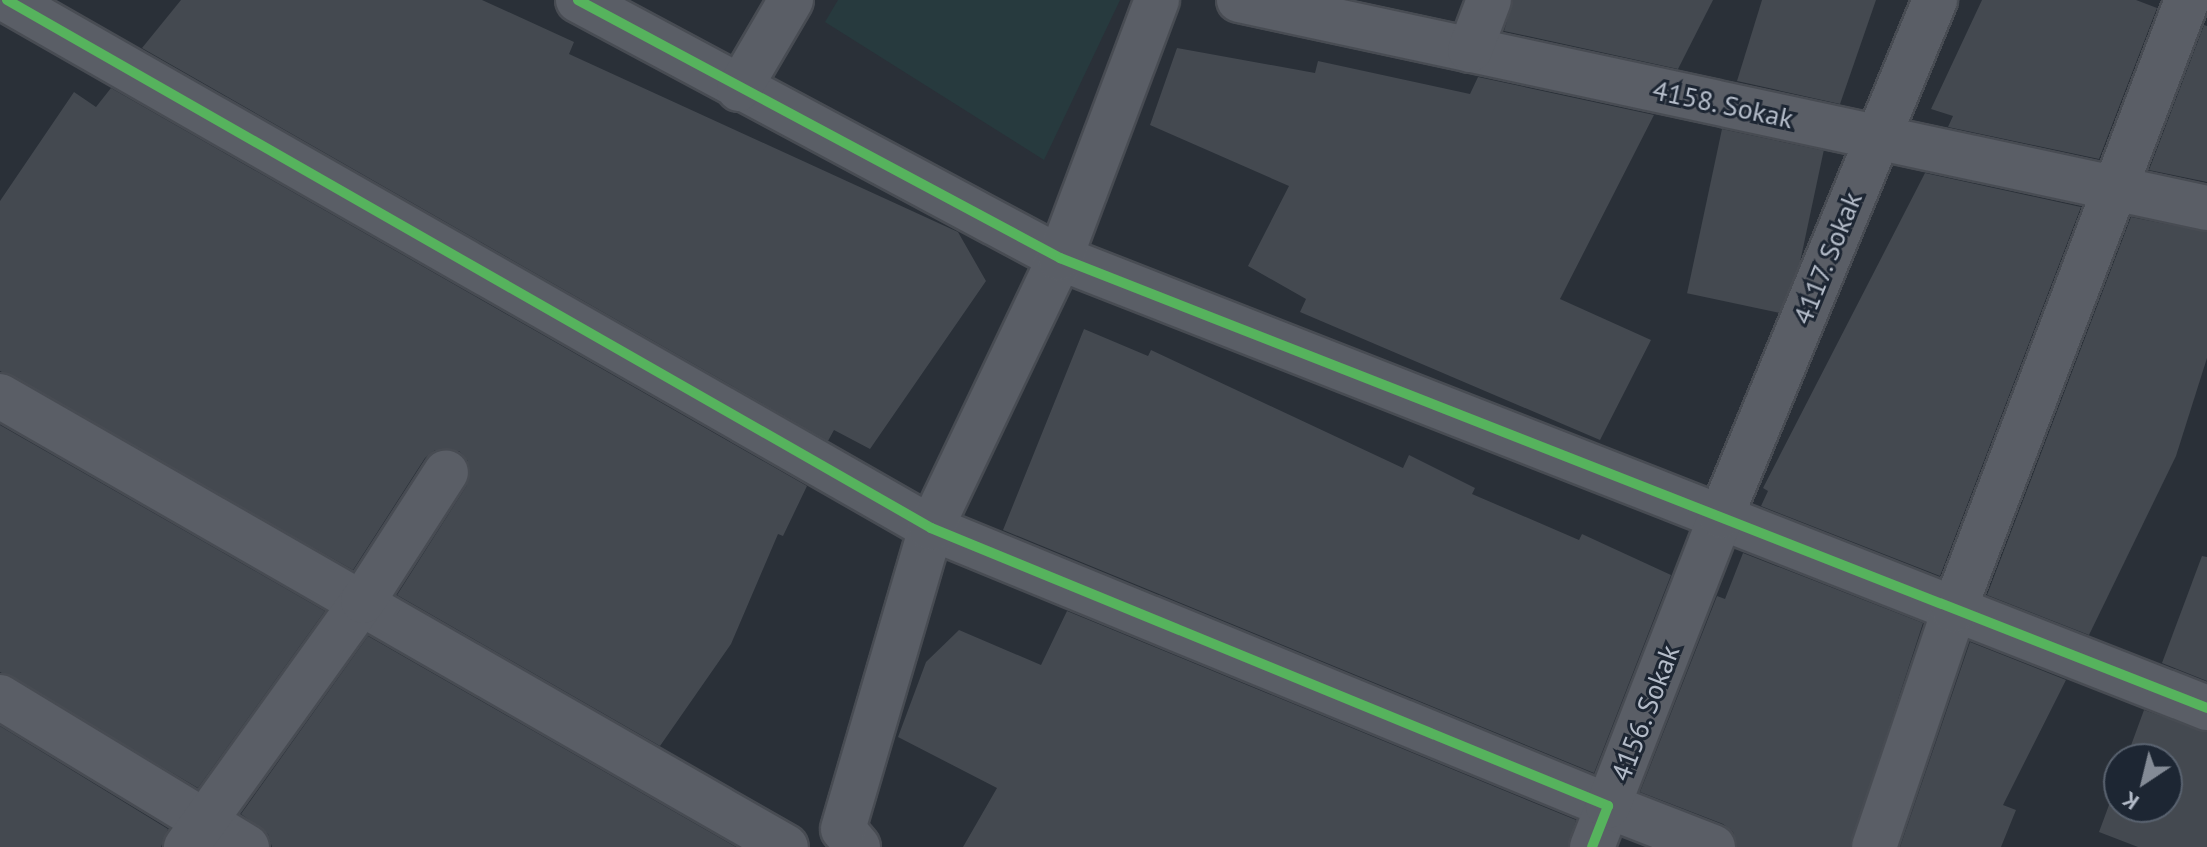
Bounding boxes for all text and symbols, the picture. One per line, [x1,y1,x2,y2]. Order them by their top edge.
street label: 4158. Sokak [1649,72,1797,136]
street label: 4117. Sokak [1785,186,1869,330]
street label: 4156. Sokak [1603,639,1687,787]
north arrow [2103,743,2183,823]
text: K [2117,786,2144,816]

